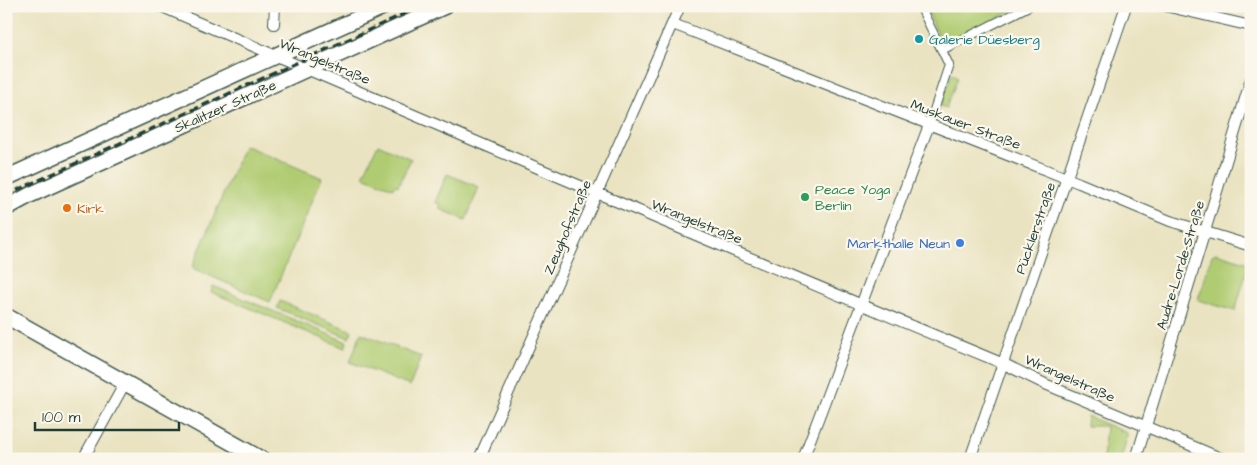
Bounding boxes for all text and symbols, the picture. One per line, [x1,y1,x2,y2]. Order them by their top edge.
place label: Galerie Düesberg [929,30,1040,50]
marker: Galerie Düesberg [913,33,925,45]
street label: Wrangelstraße [276,34,374,90]
street label: Skalitzer Straße [171,75,280,138]
street label: Muskauer Straße [908,95,1024,155]
street label: Zeughofstraße [539,177,597,278]
street label: Pücklerstraße [1011,179,1061,277]
place label: Peace Yoga Berlin [815,180,890,216]
marker: Peace Yoga Berlin [799,191,811,203]
street label: Wrangelstraße [648,194,746,250]
street label: Audre-Lorde-Straße [1152,198,1210,332]
place label: Kirk [77,199,104,219]
marker: Kirk [61,202,73,214]
place label: Markthalle Neun [847,234,950,254]
marker: Markthalle Neun [954,237,966,249]
street label: Wrangelstraße [1021,350,1118,408]
scale bar [35,400,179,432]
text: 100 m [42,407,81,428]

